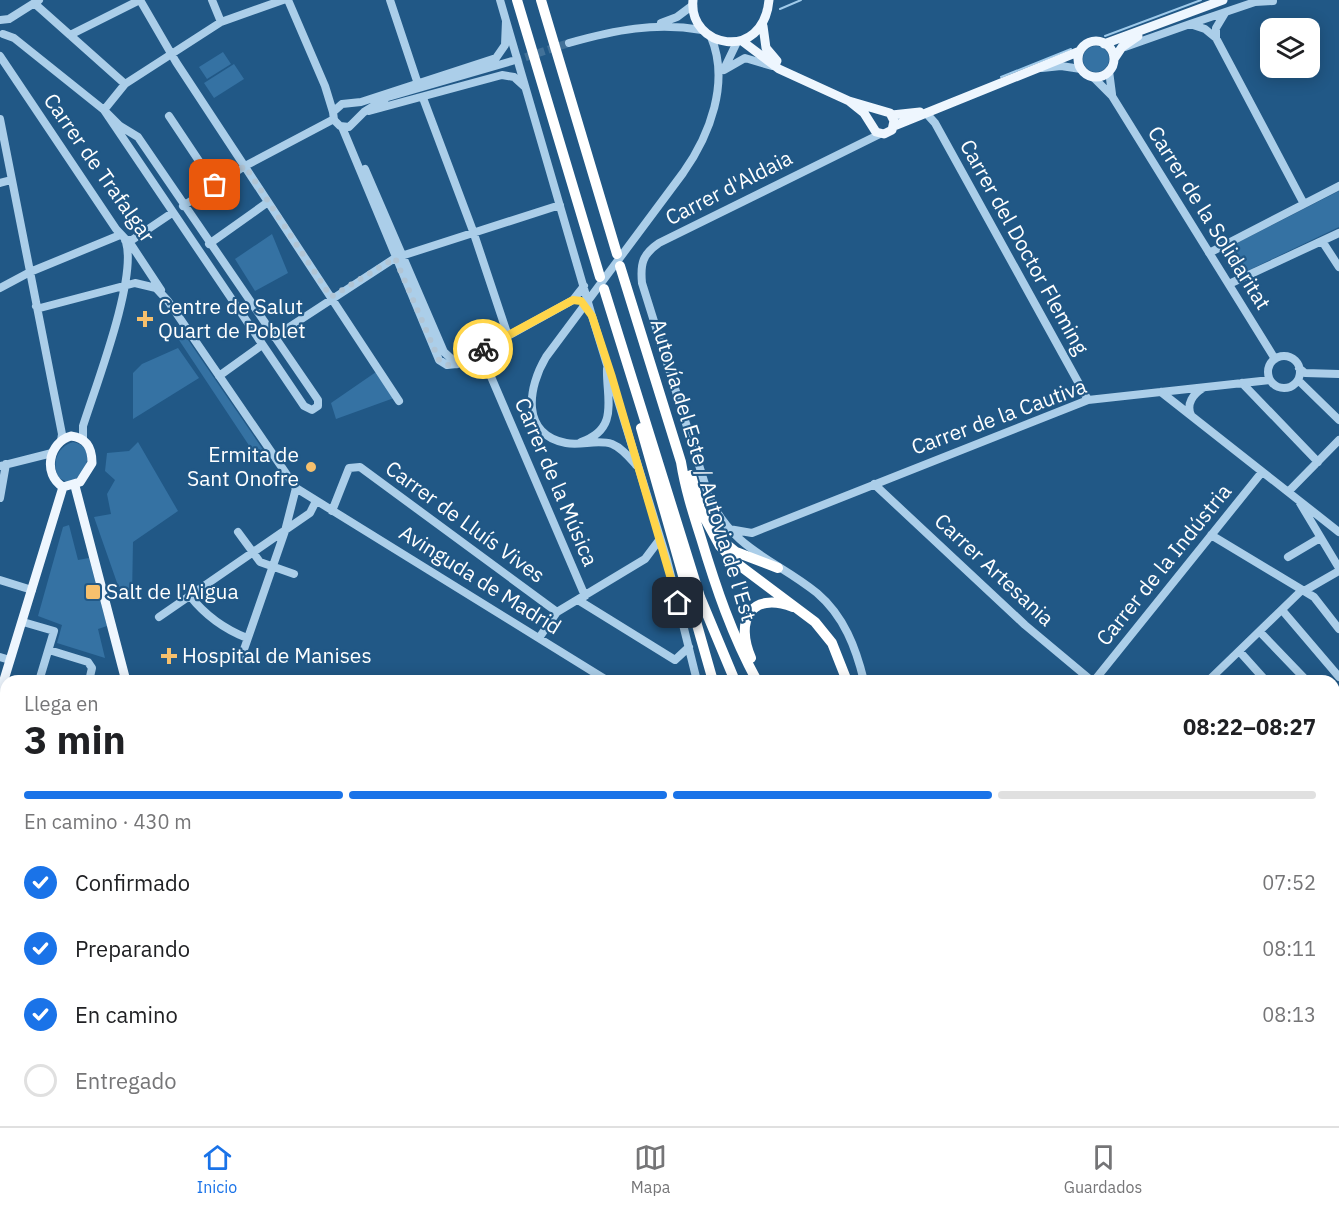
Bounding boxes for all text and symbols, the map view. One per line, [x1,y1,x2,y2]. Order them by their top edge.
map controls [1260,18,1320,78]
button: layers [1260,18,1320,78]
street label: Carrer de Trafalgar [38,87,162,248]
street label: Carrer de la Solidaritat [1142,120,1278,315]
street label: Carrer del Doctor Fleming [954,134,1096,359]
street label: Carrer d'Aldaia [660,143,797,231]
pin [189,159,240,210]
icon: bag [198,168,231,201]
place label: Centre de Salut Quart de Poblet [158,292,306,344]
marker: Centre de Salut Quart de Poblet [136,310,154,328]
street label: Autovía del Este / Autovia de l'Est [645,315,763,624]
courier [453,319,513,379]
icon: bike [467,333,500,366]
street label: Carrer de la Cautiva [907,371,1090,461]
street label: Carrer de la Música [509,393,605,570]
place label: Ermita de Sant Onofre [187,440,299,492]
street label: Carrer de Lluís Vives [380,454,551,589]
marker: Ermita de Sant Onofre [304,460,318,474]
street label: Carrer de la Indústria [1089,478,1237,651]
street label: Carrer Artesania [929,507,1060,632]
street label: Avinguda de Madrid [394,518,567,640]
place label: Salt de l'Aigua [106,577,239,605]
pin [652,577,703,628]
marker: Salt de l'Aigua [84,583,102,601]
icon: home [661,586,694,619]
place label: Hospital de Manises [182,641,372,669]
marker: Hospital de Manises [160,647,178,665]
text: Llega en [24,690,99,717]
text: 08:22–08:27 [1183,712,1316,741]
text: 3 min [24,714,126,765]
text: En camino · 430 m [24,808,192,835]
icon: check [24,866,57,899]
text: Confirmado [75,868,190,897]
text: 07:52 [1262,869,1316,896]
icon: check [24,932,57,965]
text: Preparando [75,934,190,963]
text: 08:11 [1262,935,1316,962]
icon: check [24,998,57,1031]
text: En camino [75,1000,178,1029]
text: 08:13 [1262,1001,1316,1028]
text: Entregado [75,1066,176,1095]
tab: Inicio [197,1141,237,1197]
tab: Mapa [631,1141,670,1197]
tab: Guardados [1064,1141,1142,1197]

